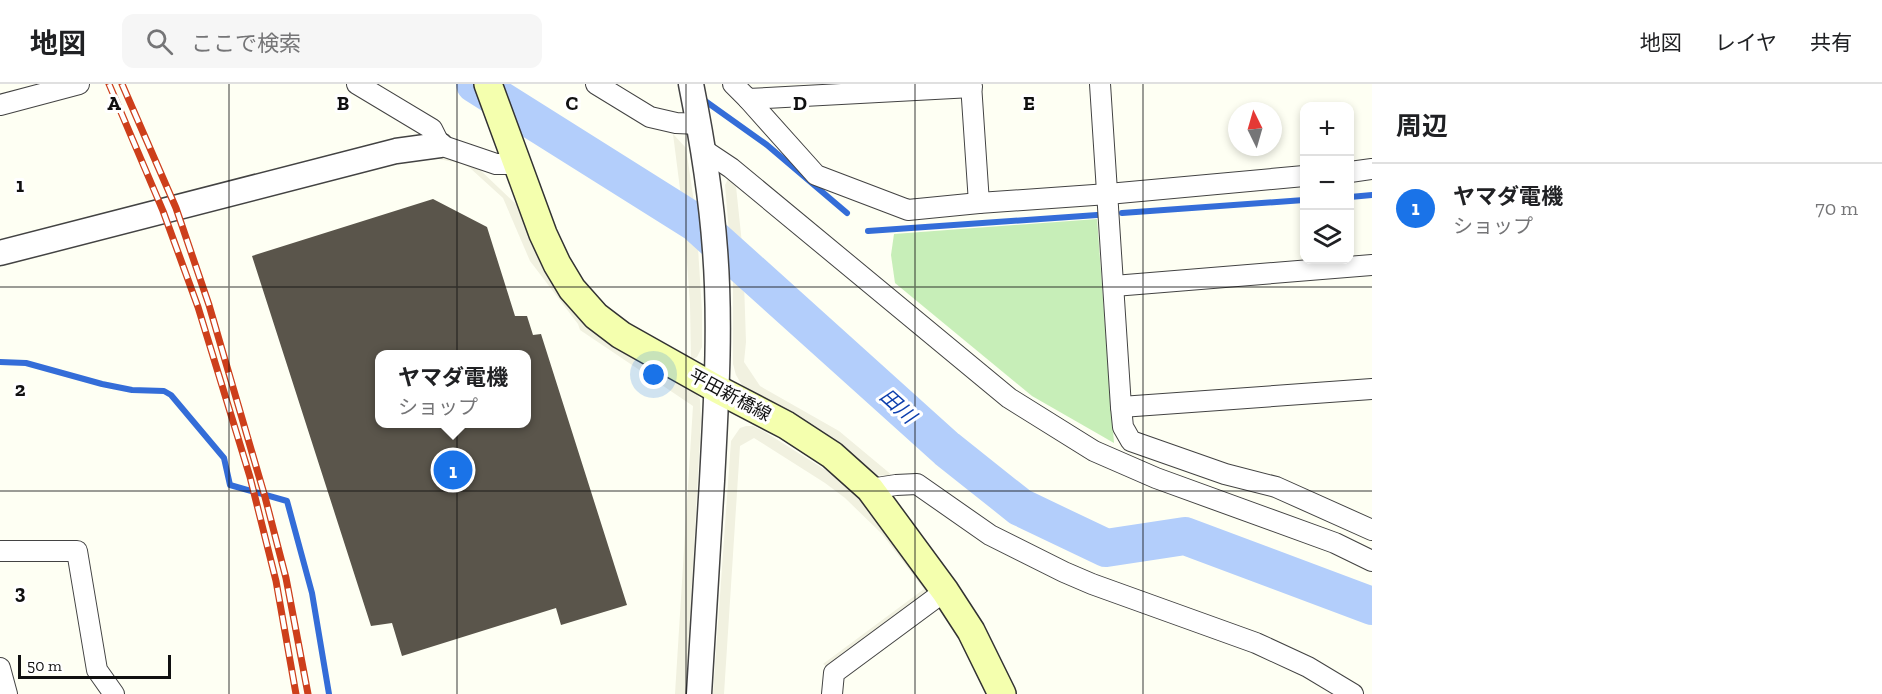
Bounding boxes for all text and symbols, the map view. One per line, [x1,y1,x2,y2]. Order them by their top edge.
search box [122,14,542,68]
icon: search [143,25,176,58]
text: 地図 [30,27,86,60]
text: ここで検索 [191,30,301,57]
text: 地図 [1640,30,1682,55]
text: レイヤ [1715,30,1777,55]
text: 共有 [1810,30,1852,55]
text: A [107,91,121,115]
text: B [337,91,349,115]
text: C [566,91,579,115]
text: D [793,91,807,115]
text: E [1023,91,1035,115]
north arrow [1228,102,1282,156]
map controls [1300,102,1354,264]
button: + [1300,102,1354,156]
text: 周辺 [1396,110,1448,142]
button: − [1300,156,1354,210]
text: 1 [16,173,24,197]
text: ヤマダ電機 [1453,183,1563,210]
text: 1 [1411,196,1420,220]
text: 70 m [1815,196,1858,220]
button: layers [1300,210,1354,264]
text: ショップ [1453,214,1533,238]
popup [375,350,531,428]
your location [639,360,668,389]
text: ヤマダ電機 [398,364,508,391]
street label: 平田新橋線 [685,364,775,426]
text: 2 [15,377,26,401]
water label: 田川 [875,384,922,430]
text: ショップ [398,395,478,419]
pin: 1 [434,448,472,492]
text: 3 [15,580,26,604]
scale bar [18,652,171,680]
text: 50 m [27,656,62,675]

